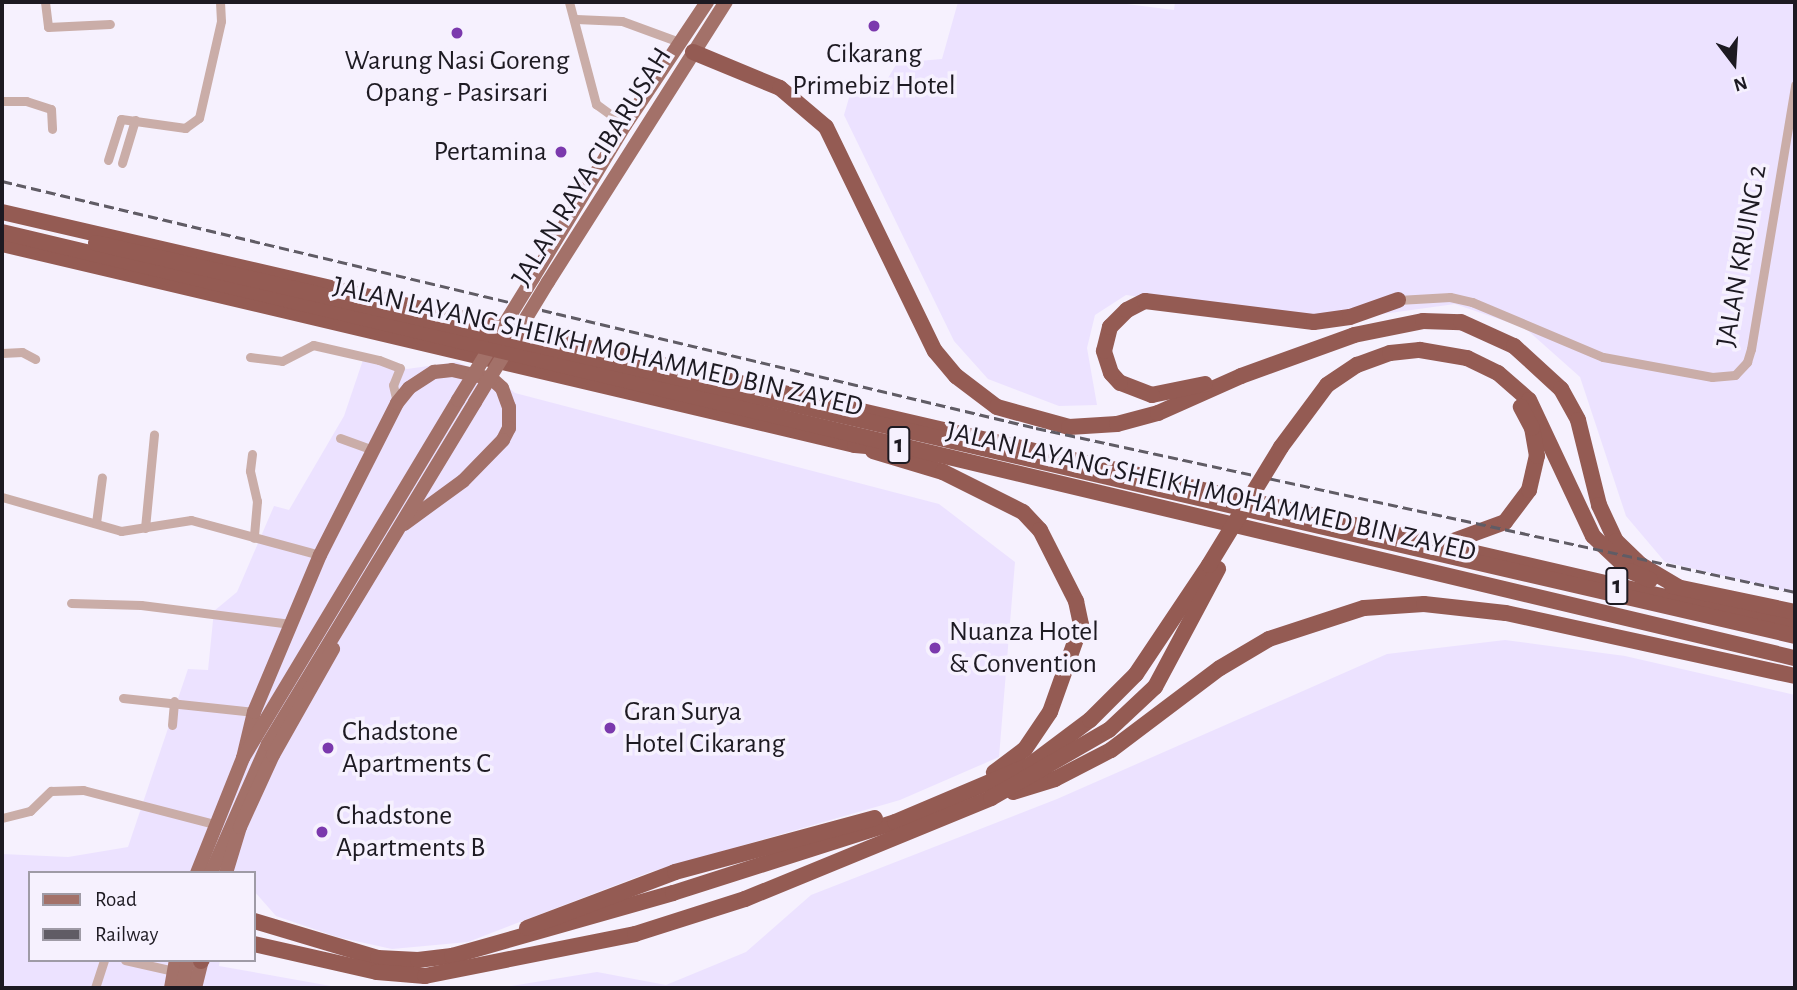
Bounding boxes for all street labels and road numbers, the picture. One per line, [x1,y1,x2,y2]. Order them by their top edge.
street label: JALAN RAYA CIBARUSAH [505,41,679,293]
street label: JALAN KRUING 2 [1709,162,1775,350]
street label: JALAN LAYANG SHEIKH MOHAMMED BIN ZAYED [330,270,866,424]
street label: JALAN LAYANG SHEIKH MOHAMMED BIN ZAYED [943,415,1479,569]
road number: 1 [887,422,911,467]
road number: 1 [1605,564,1629,608]

